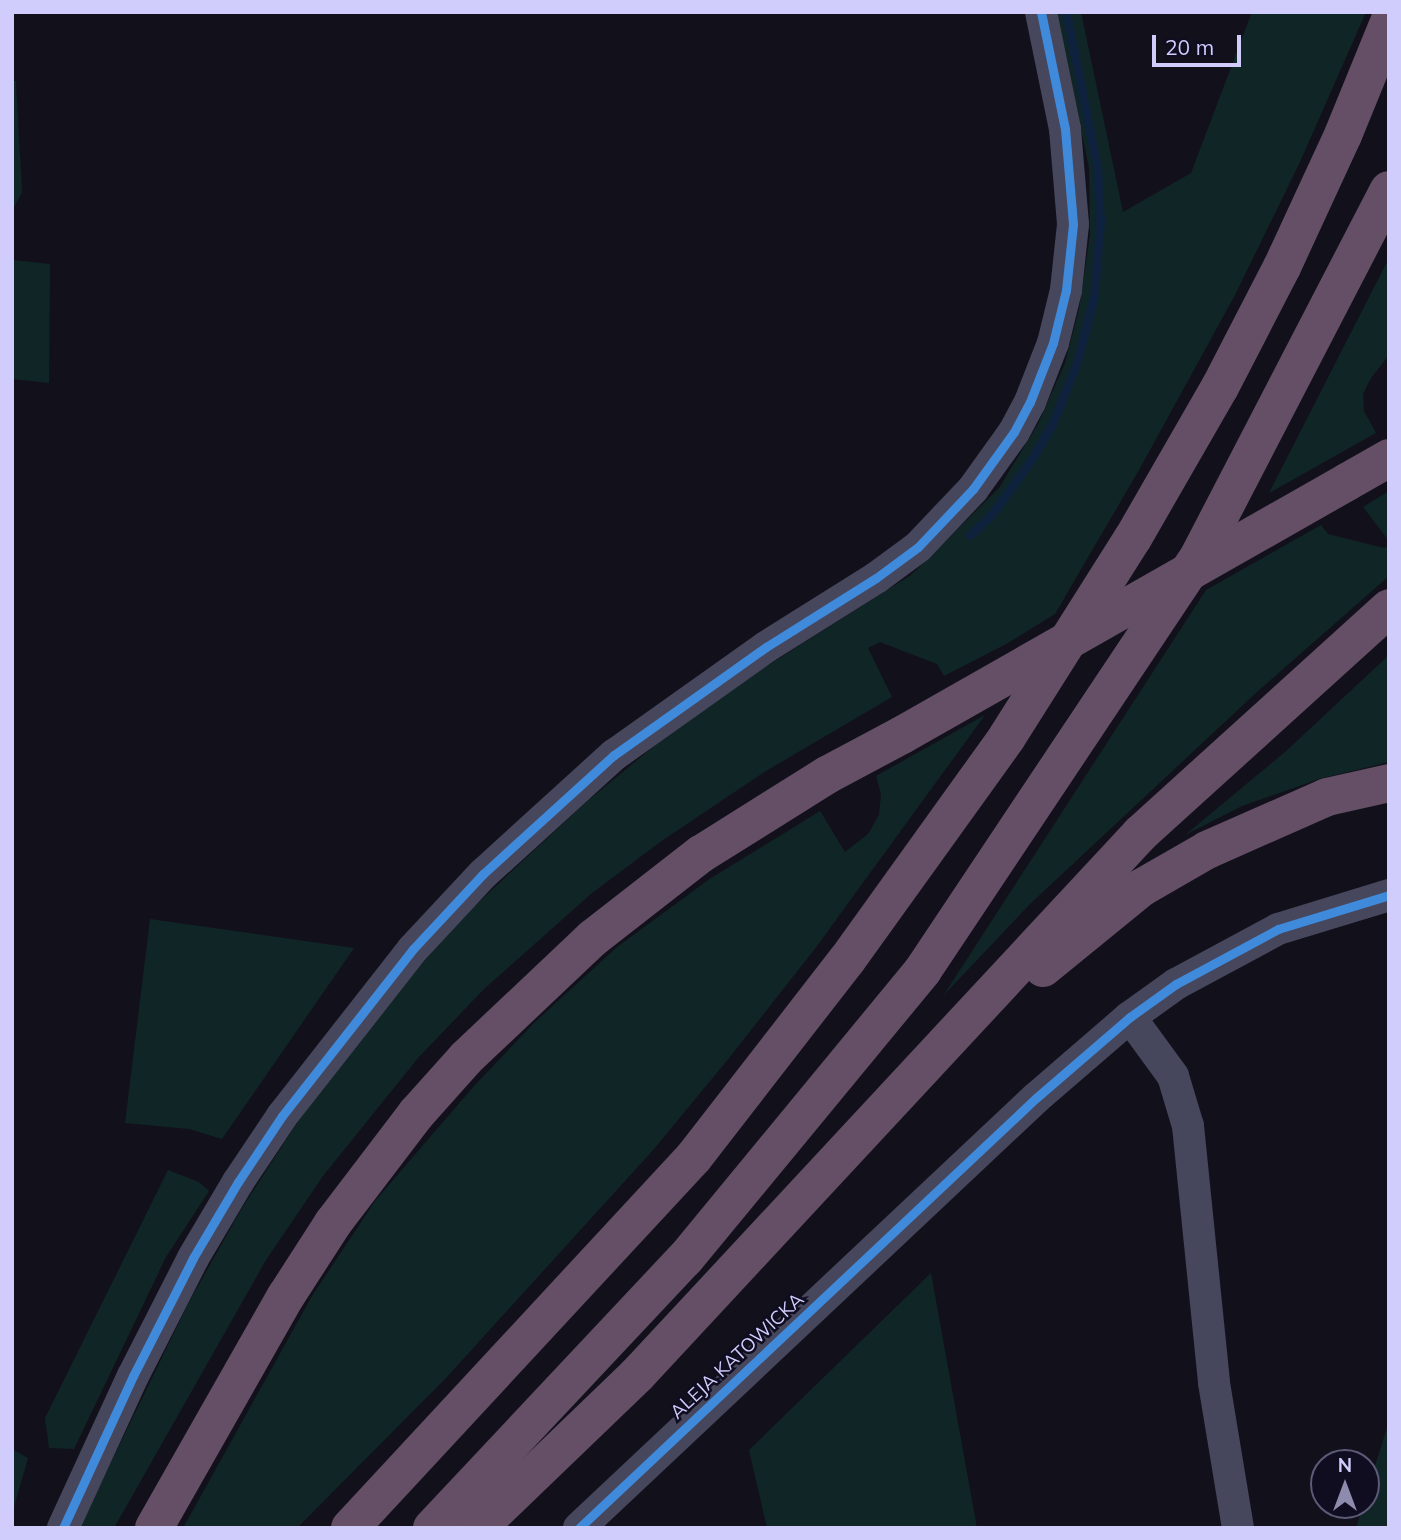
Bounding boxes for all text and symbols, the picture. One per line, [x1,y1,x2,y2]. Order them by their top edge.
scale bar [1156,21,1245,65]
text: 20 m [1165,34,1214,60]
street label: ALEJA KATOWICKA [665,1288,809,1424]
north arrow [1310,1449,1380,1519]
text: N [1338,1453,1352,1477]

